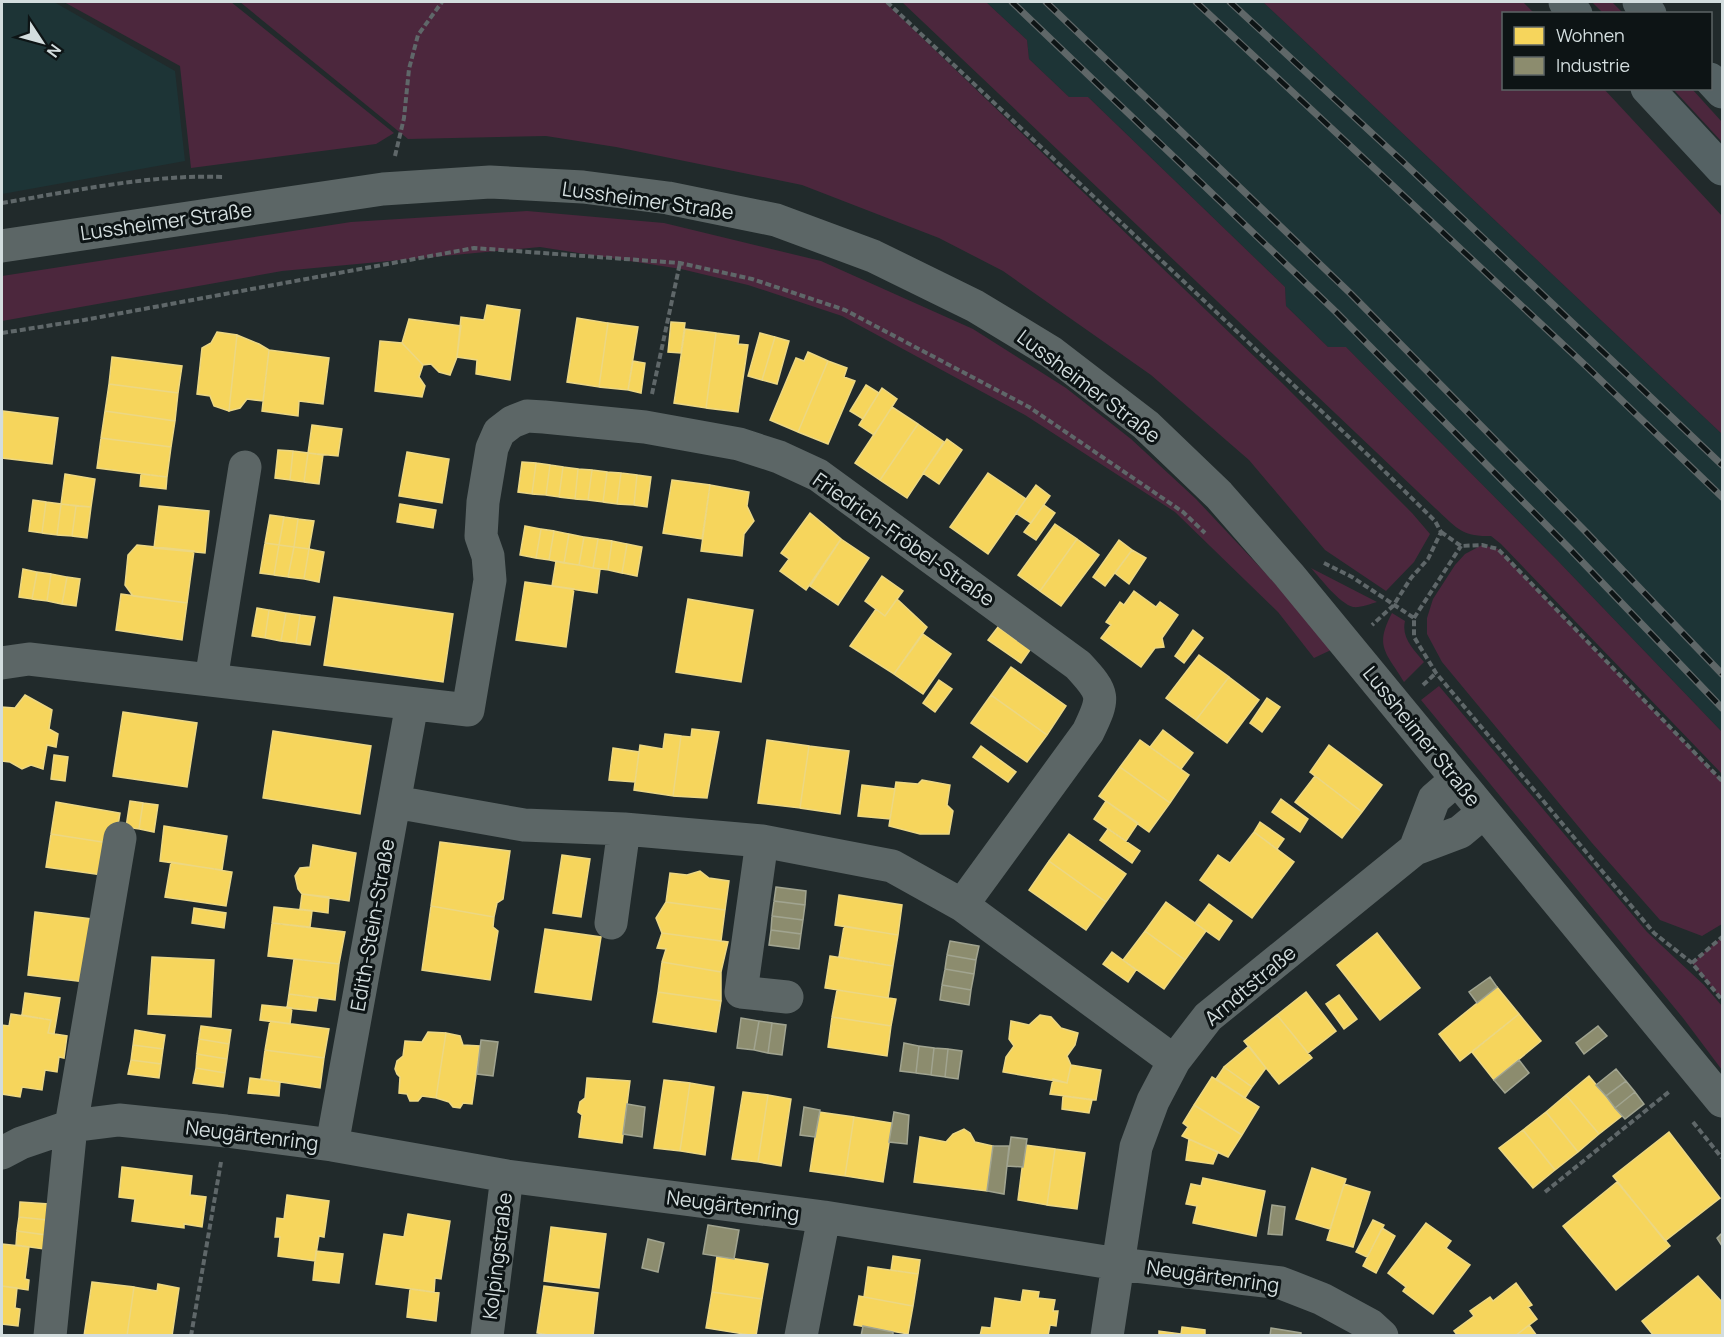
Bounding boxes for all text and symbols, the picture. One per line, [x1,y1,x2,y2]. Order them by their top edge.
north arrow [12,12,72,72]
legend [1502,12,1712,90]
text: Wohnen [1556,23,1625,47]
text: N [42,40,66,62]
text: Industrie [1556,53,1630,77]
street label: Lussheimer Straße [560,175,736,225]
street label: Lussheimer Straße [78,196,254,246]
street label: Lussheimer Straße [1012,323,1166,449]
street label: Friedrich-Fröbel-Straße [808,466,1000,612]
street label: Lussheimer Straße [1357,660,1487,812]
street label: Edith-Stein-Straße [344,837,400,1013]
street label: Arndtstraße [1199,939,1301,1031]
street label: Neugärtenring [184,1113,320,1157]
street label: Neugärtenring [665,1183,801,1227]
street label: Kolpingstraße [476,1191,518,1321]
street label: Neugärtenring [1145,1253,1281,1299]

